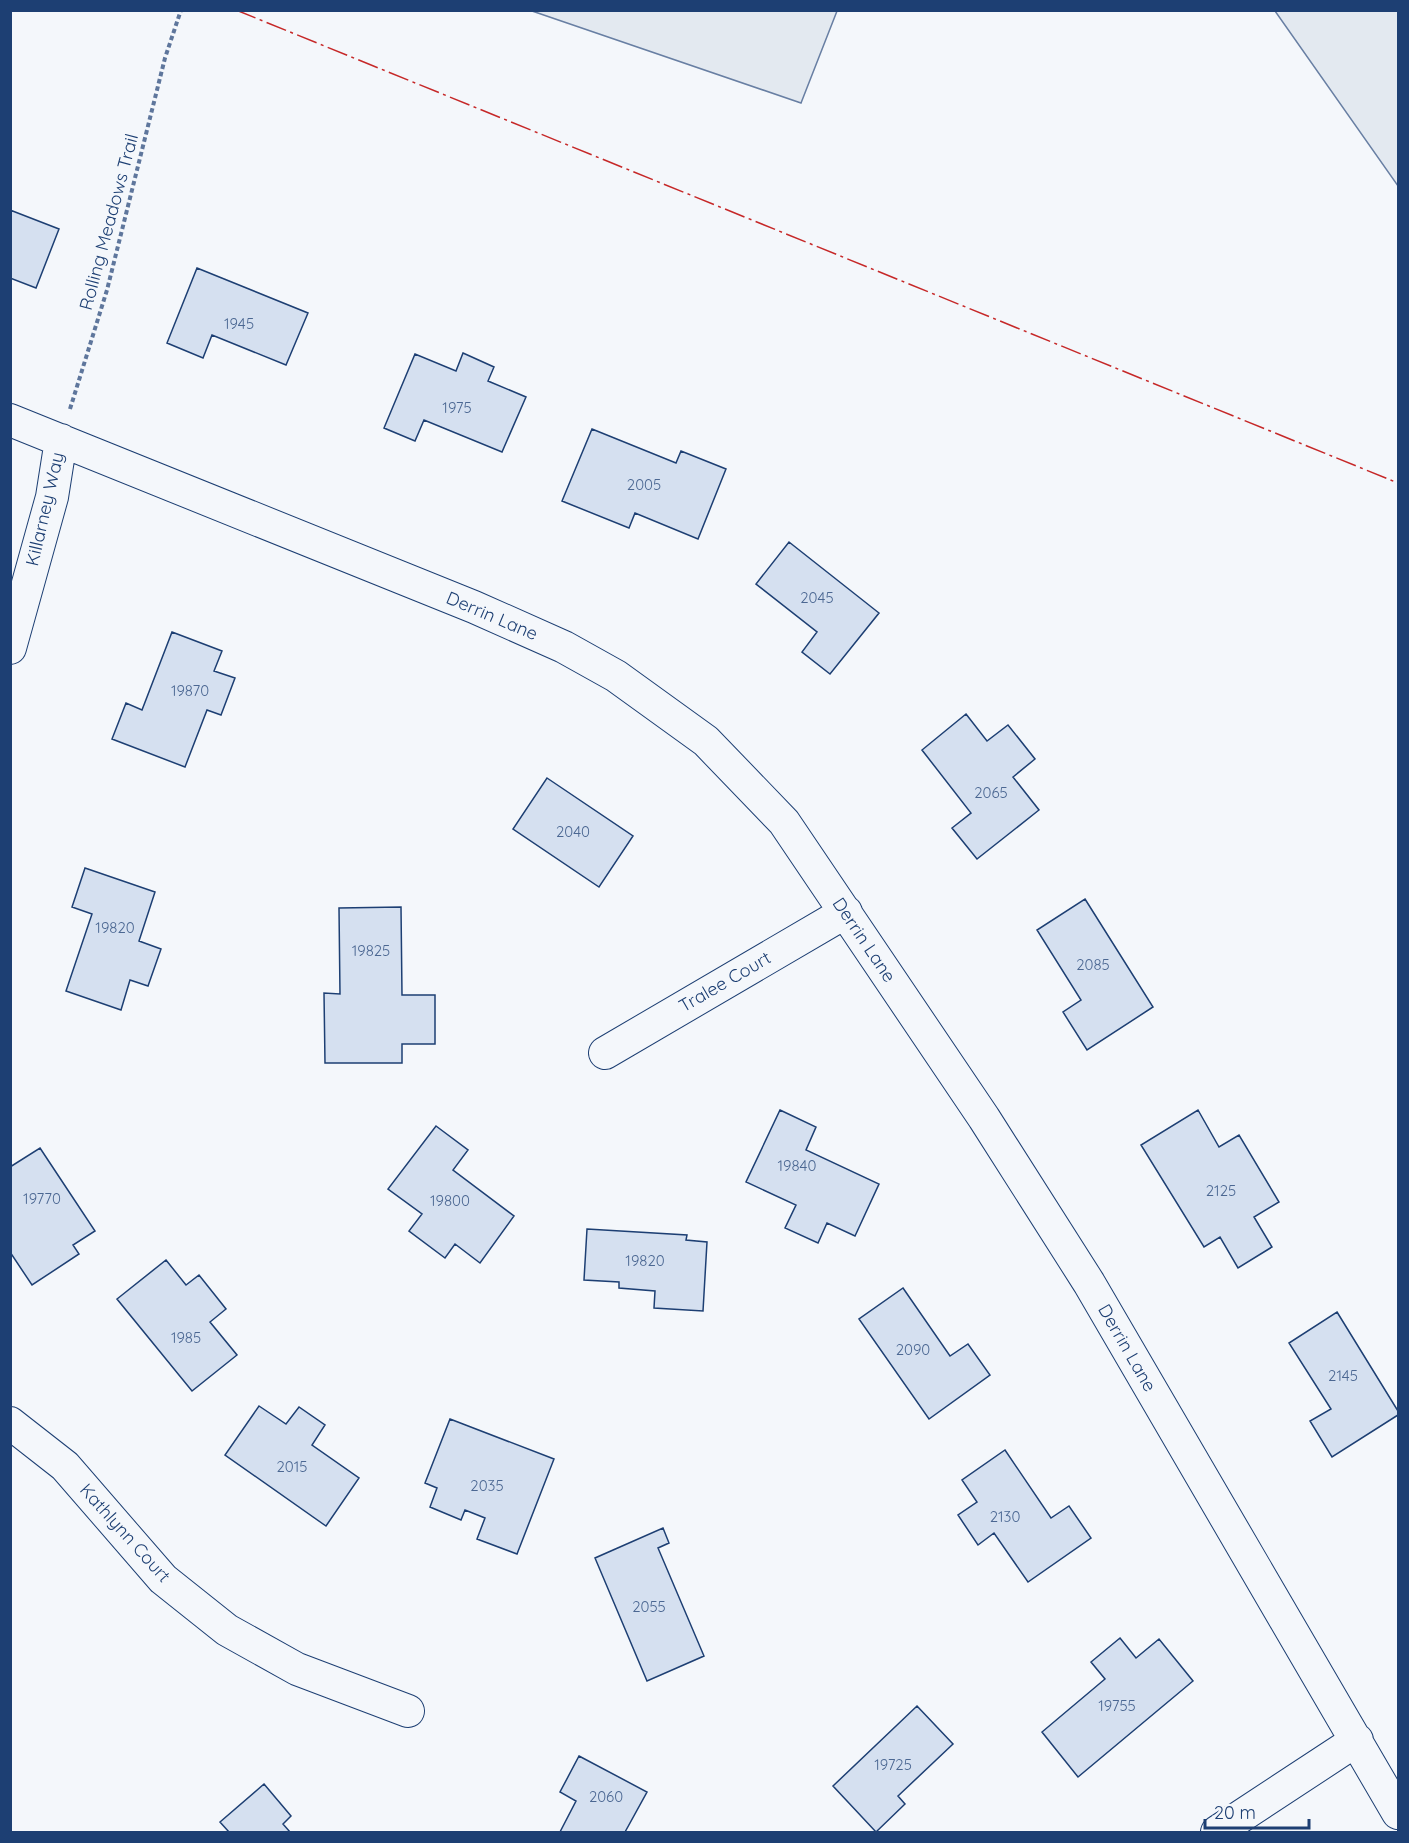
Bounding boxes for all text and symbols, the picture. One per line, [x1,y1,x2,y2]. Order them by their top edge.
street label: Rolling Meadows Trail [74,131,143,313]
house number: 1945 [224,314,254,333]
house number: 1975 [442,398,472,417]
street label: Killarney Way [20,450,69,568]
house number: 2005 [627,475,661,494]
street label: Derrin Lane [443,586,541,645]
house number: 2045 [800,588,834,607]
house number: 19870 [171,681,209,700]
house number: 2065 [974,783,1008,802]
house number: 2040 [556,822,590,841]
street label: Derrin Lane [828,893,901,987]
house number: 19820 [95,918,135,937]
house number: 19825 [352,941,390,960]
street label: Tralee Court [675,946,775,1017]
house number: 2085 [1076,955,1110,974]
house number: 19840 [778,1156,816,1175]
house number: 2125 [1206,1181,1236,1200]
house number: 19770 [23,1189,61,1208]
house number: 19800 [430,1191,470,1210]
house number: 19820 [625,1251,665,1270]
street label: Derrin Lane [1093,1300,1162,1396]
house number: 1985 [171,1328,201,1347]
house number: 2090 [896,1340,930,1359]
house number: 2145 [1328,1366,1358,1385]
house number: 2015 [277,1457,307,1476]
house number: 2035 [470,1476,504,1495]
street label: Kathlynn Court [75,1478,176,1587]
house number: 2130 [990,1507,1020,1526]
house number: 2055 [632,1597,666,1616]
house number: 19755 [1098,1696,1136,1715]
house number: 19725 [874,1755,912,1774]
house number: 2060 [589,1787,623,1806]
scale bar [1205,1792,1308,1830]
text: 20 m [1214,1801,1256,1824]

